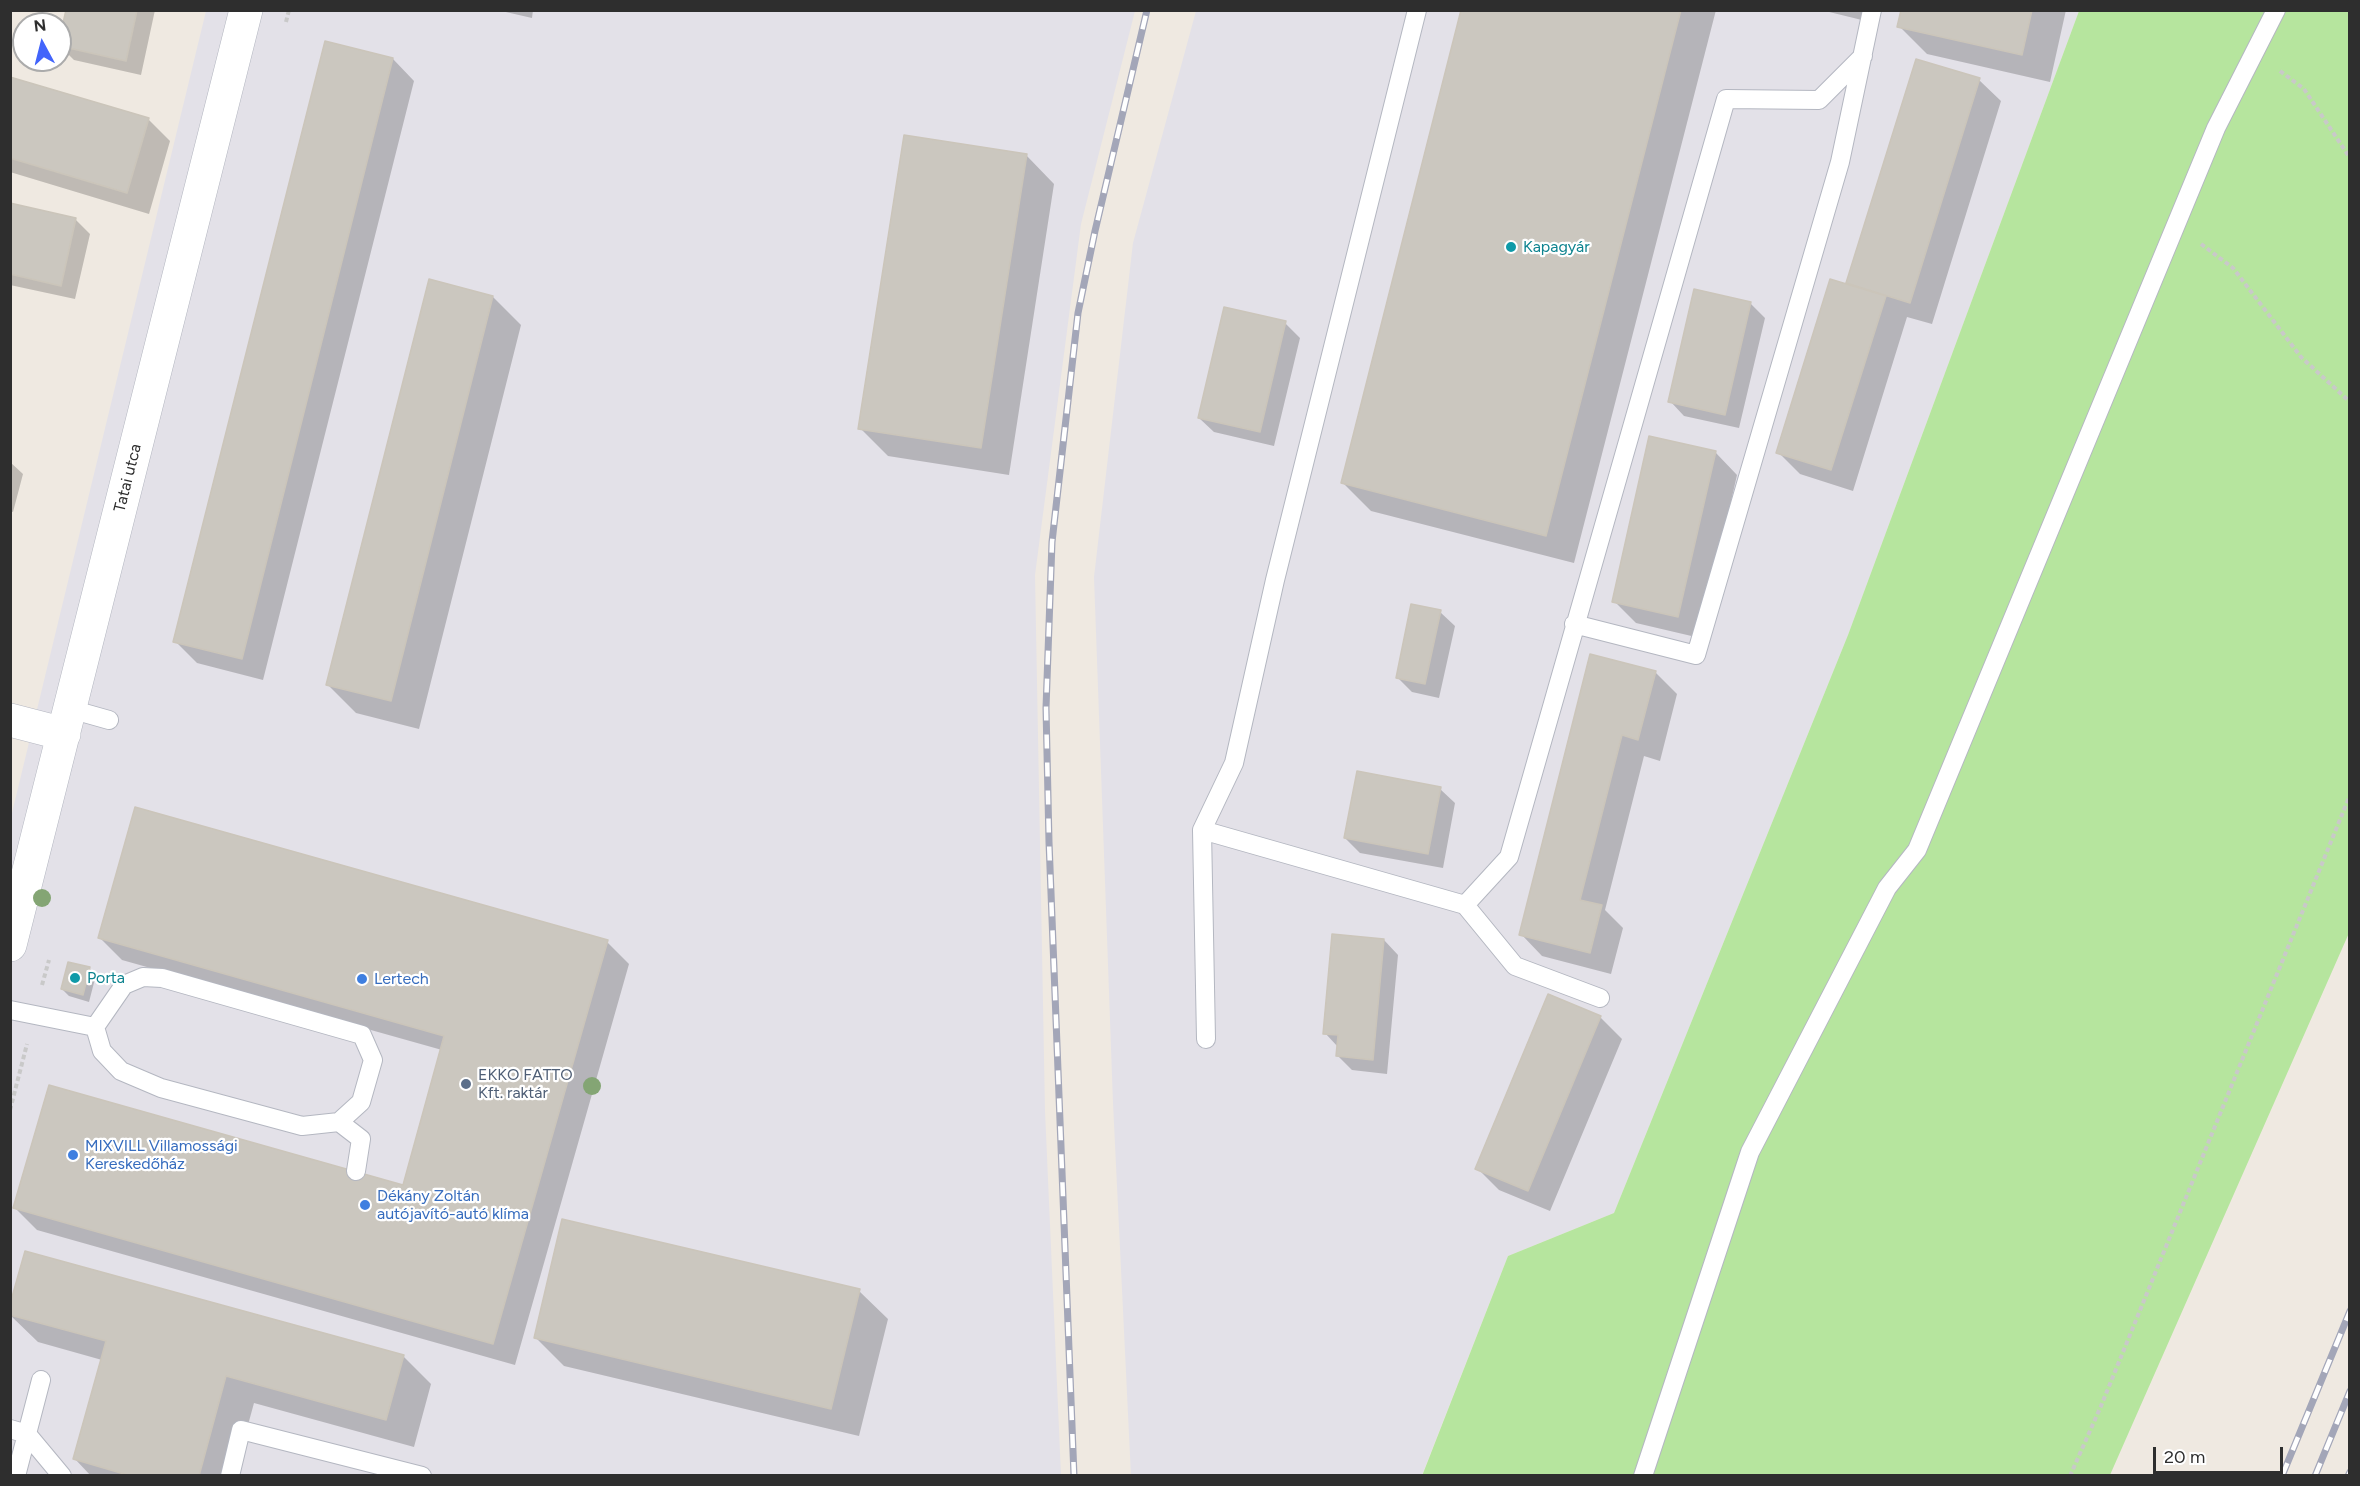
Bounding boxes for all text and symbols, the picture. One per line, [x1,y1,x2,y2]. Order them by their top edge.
north arrow [12,12,72,72]
text: N [33,15,47,36]
place label: Kapagyár [1523,237,1590,257]
marker: Kapagyár [1504,240,1518,254]
street label: Tatai utca [110,442,146,514]
place label: Porta [87,968,125,988]
place label: Lertech [374,969,429,989]
marker: Porta [68,971,82,985]
marker: Lertech [355,972,369,986]
place label: EKKO FATTO Kft. raktár [478,1065,573,1103]
marker: EKKO FATTO Kft. raktár [459,1077,473,1091]
place label: MIXVILL Villamossági Kereskedőház [85,1136,238,1174]
marker: MIXVILL Villamossági Kereskedőház [66,1148,80,1162]
place label: Dékány Zoltán autójavító-autó klíma [377,1186,529,1224]
marker: Dékány Zoltán autójavító-autó klíma [358,1198,372,1212]
scale bar [2156,1435,2286,1473]
text: 20 m [2164,1446,2205,1468]

